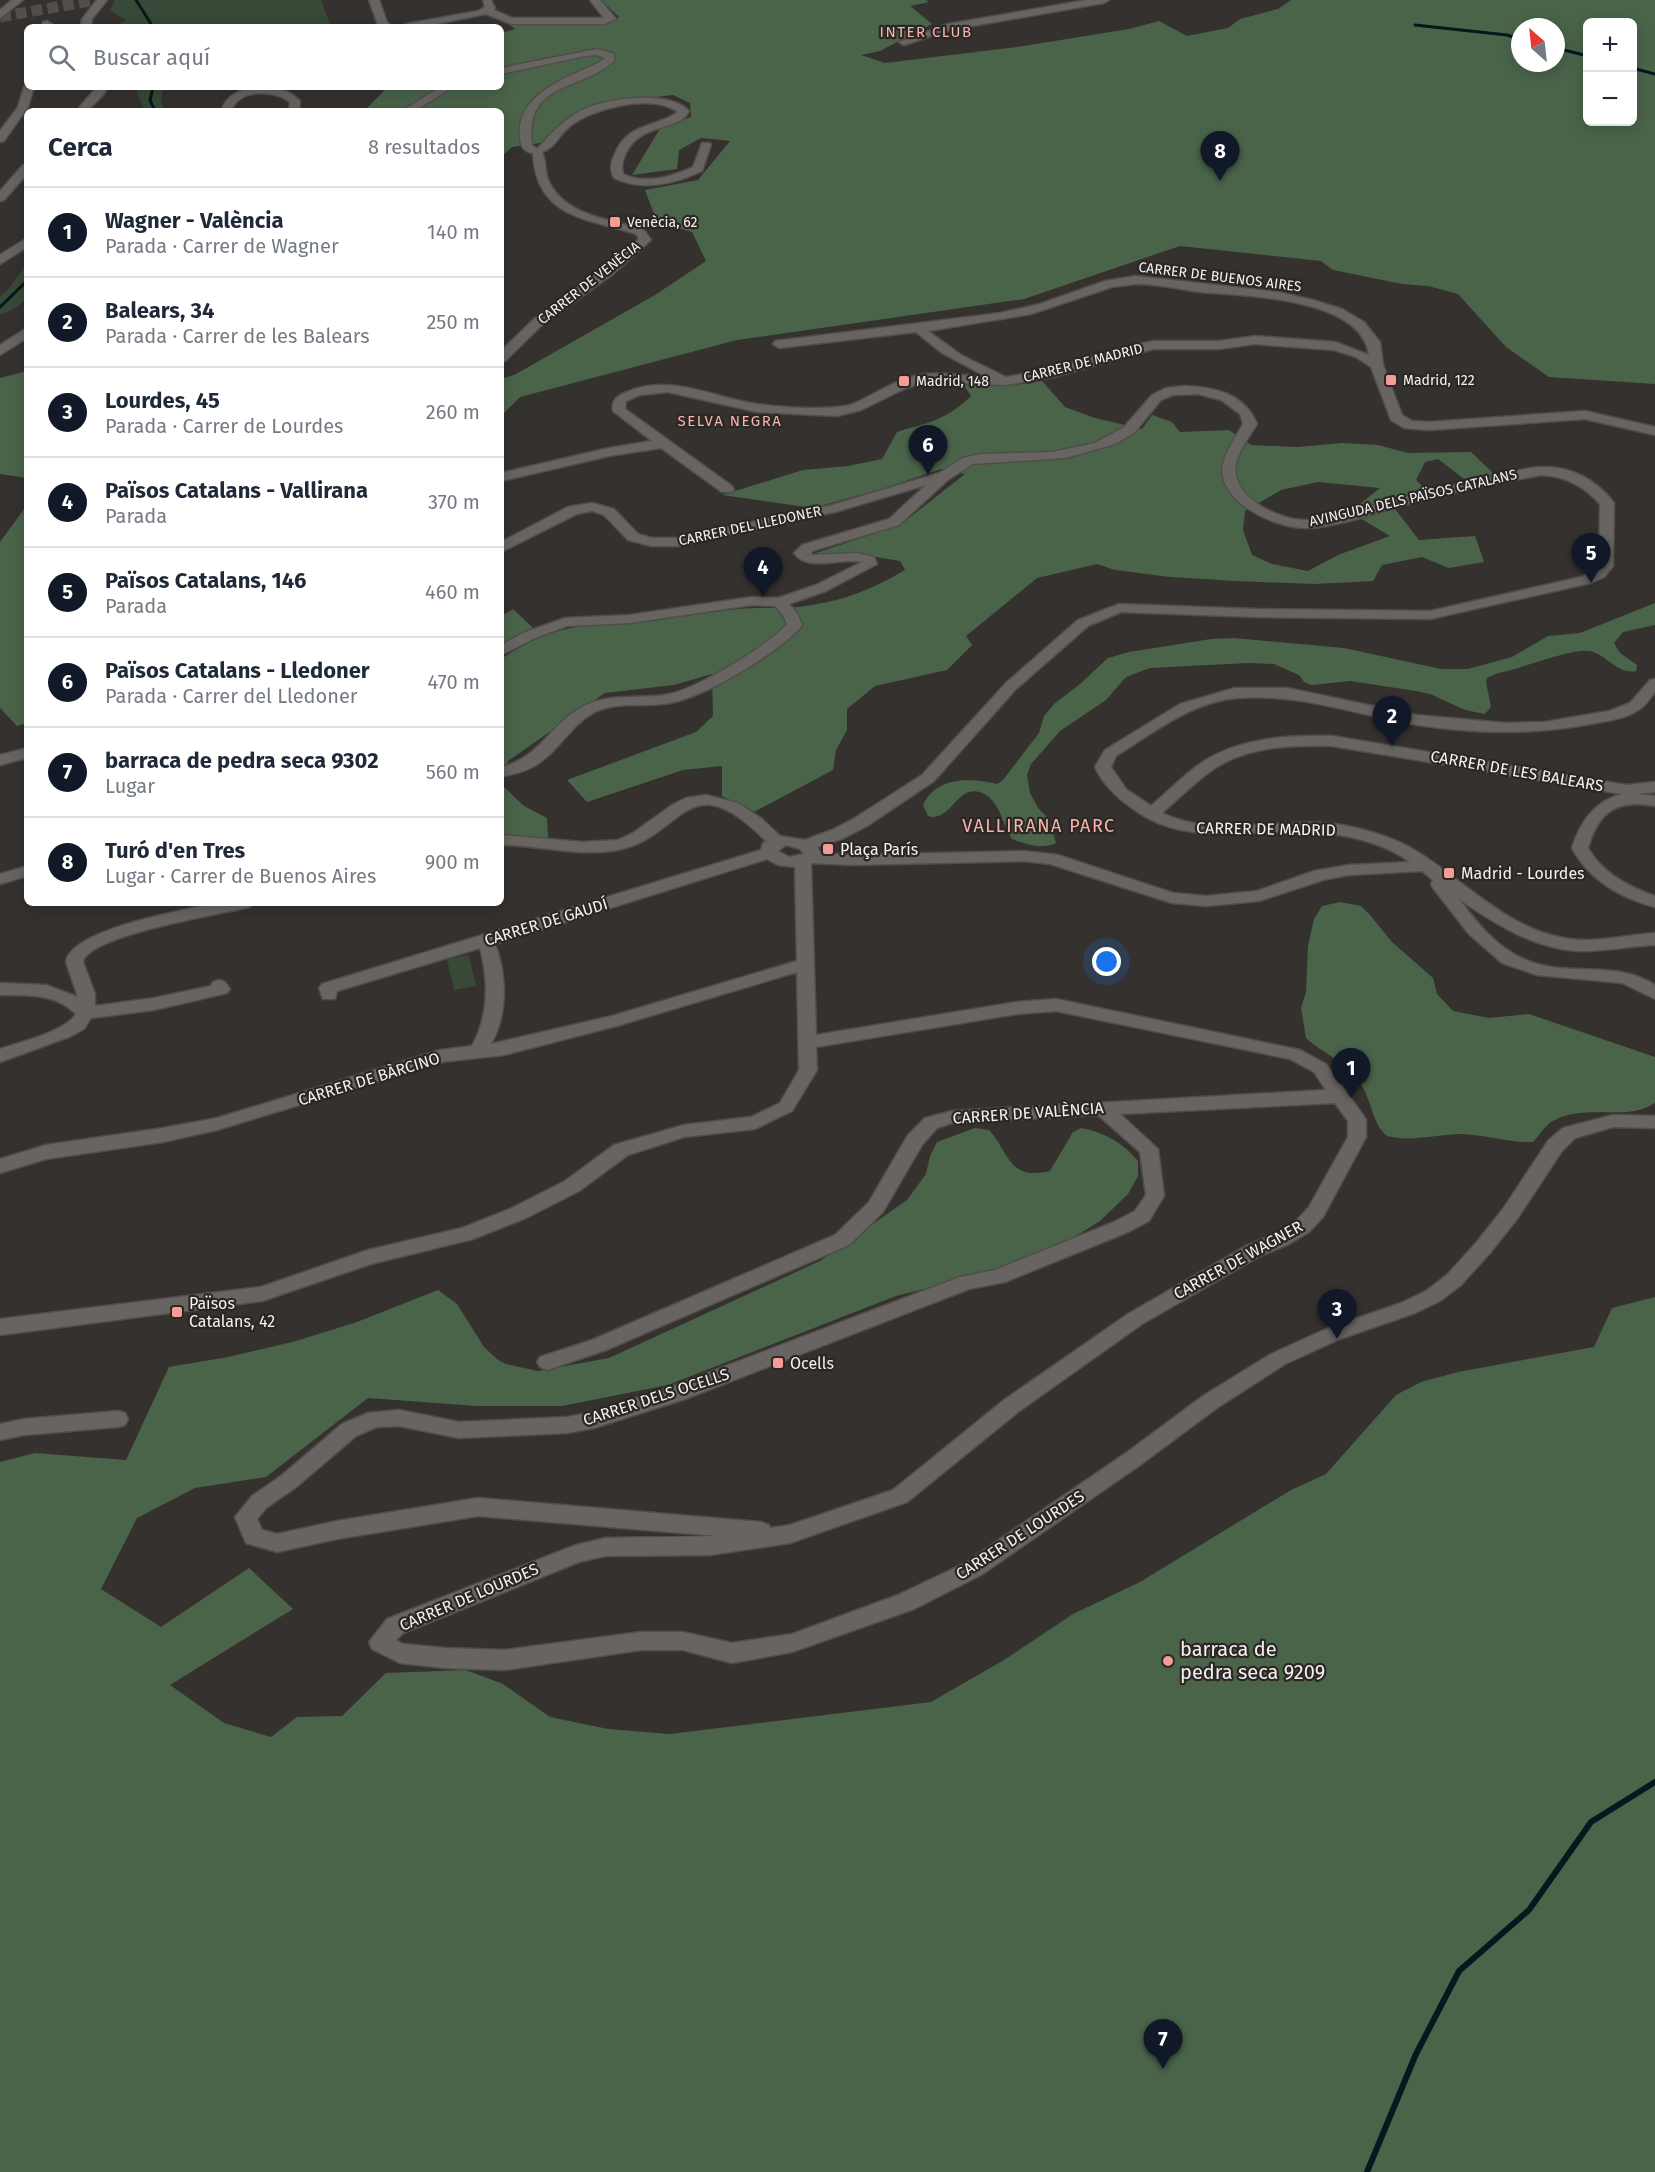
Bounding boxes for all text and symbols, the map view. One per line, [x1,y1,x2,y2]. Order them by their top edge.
north arrow [1511,18,1565,72]
map controls [1583,18,1637,126]
button: + [1583,18,1637,72]
district label: INTER CLUB [879,23,973,41]
search box [24,24,504,90]
icon: search [45,41,78,74]
text: Buscar aquí [93,44,210,71]
button: − [1583,72,1637,126]
text: Cerca [48,132,113,163]
pin: 8 [1200,132,1240,181]
text: 8 resultados [368,135,480,159]
text: Wagner - València [105,207,284,234]
place label: Venècia, 62 [627,214,698,231]
marker: Venècia, 62 [608,215,622,229]
text: 1 [63,220,72,244]
text: 140 m [427,220,480,244]
text: Parada · Carrer de Wagner [105,234,339,258]
street label: CARRER DE VENÈCIA [534,237,643,328]
street label: CARRER DE BUENOS AIRES [1137,259,1303,295]
text: Balears, 34 [105,297,214,324]
text: 2 [62,310,73,334]
text: 250 m [426,310,480,334]
text: Parada · Carrer de les Balears [105,324,370,348]
street label: CARRER DE MADRID [1022,340,1144,386]
place label: Madrid, 122 [1403,372,1475,389]
place label: Madrid, 148 [916,373,989,390]
marker: Madrid, 122 [1384,373,1398,387]
marker: Madrid, 148 [897,374,911,388]
text: Lourdes, 45 [105,387,220,414]
text: 3 [62,400,73,424]
text: 260 m [426,400,480,424]
district label: SELVA NEGRA [678,412,782,430]
text: Parada · Carrer de Lourdes [105,414,343,438]
pin: 6 [908,426,948,475]
street label: AVINGUDA DELS PAÏSOS CATALANS [1307,466,1519,530]
text: Països Catalans - Vallirana [105,477,368,504]
text: 4 [62,490,73,514]
text: 370 m [428,490,480,514]
street label: CARRER DEL LLEDONER [677,502,823,549]
text: Parada [105,504,167,528]
pin: 5 [1572,534,1610,583]
pin: 4 [744,548,783,597]
text: Països Catalans, 146 [105,567,307,594]
text: 5 [62,580,73,604]
text: 460 m [425,580,480,604]
text: Parada [105,594,167,618]
text: Països Catalans - Lledoner [105,657,370,684]
text: 6 [62,670,73,694]
text: 470 m [428,670,480,694]
text: Parada · Carrer del Lledoner [105,684,358,708]
pin: 2 [1372,696,1412,746]
street label: CARRER DE LES BALEARS [1429,746,1605,796]
text: barraca de pedra seca 9302 [105,747,379,774]
text: 7 [63,760,72,784]
text: 560 m [426,760,480,784]
text: Lugar [105,774,155,798]
district label: VALLIRANA PARC [962,815,1116,837]
street label: CARRER DE MADRID [1196,818,1336,840]
text: Turó d'en Tres [105,837,245,864]
place label: Plaça París [840,840,918,860]
marker: Plaça París [821,842,835,856]
text: 8 [62,850,73,874]
text: 900 m [425,850,480,874]
text: Lugar · Carrer de Buenos Aires [105,864,376,888]
place label: Madrid - Lourdes [1461,864,1585,883]
marker: Madrid - Lourdes [1442,866,1456,880]
street label: CARRER DE GAUDÍ [482,893,610,950]
your location [1092,947,1121,976]
street label: CARRER DE BÀRCINO [296,1047,442,1110]
pin: 1 [1332,1048,1370,1098]
street label: CARRER DE VALÈNCIA [952,1097,1105,1128]
street label: CARRER DE WAGNER [1170,1216,1306,1303]
pin: 3 [1318,1290,1356,1339]
place label: Països Catalans, 42 [189,1294,275,1331]
marker: Països Catalans, 42 [170,1305,184,1319]
place label: Ocells [790,1354,834,1373]
marker: Ocells [771,1356,785,1370]
street label: CARRER DELS OCELLS [581,1364,732,1430]
street label: CARRER DE LOURDES [952,1486,1088,1584]
street label: CARRER DE LOURDES [397,1559,542,1635]
place label: barraca de pedra seca 9209 [1180,1637,1325,1684]
marker: barraca de pedra seca 9209 [1161,1654,1175,1668]
pin: 7 [1144,2020,1182,2069]

